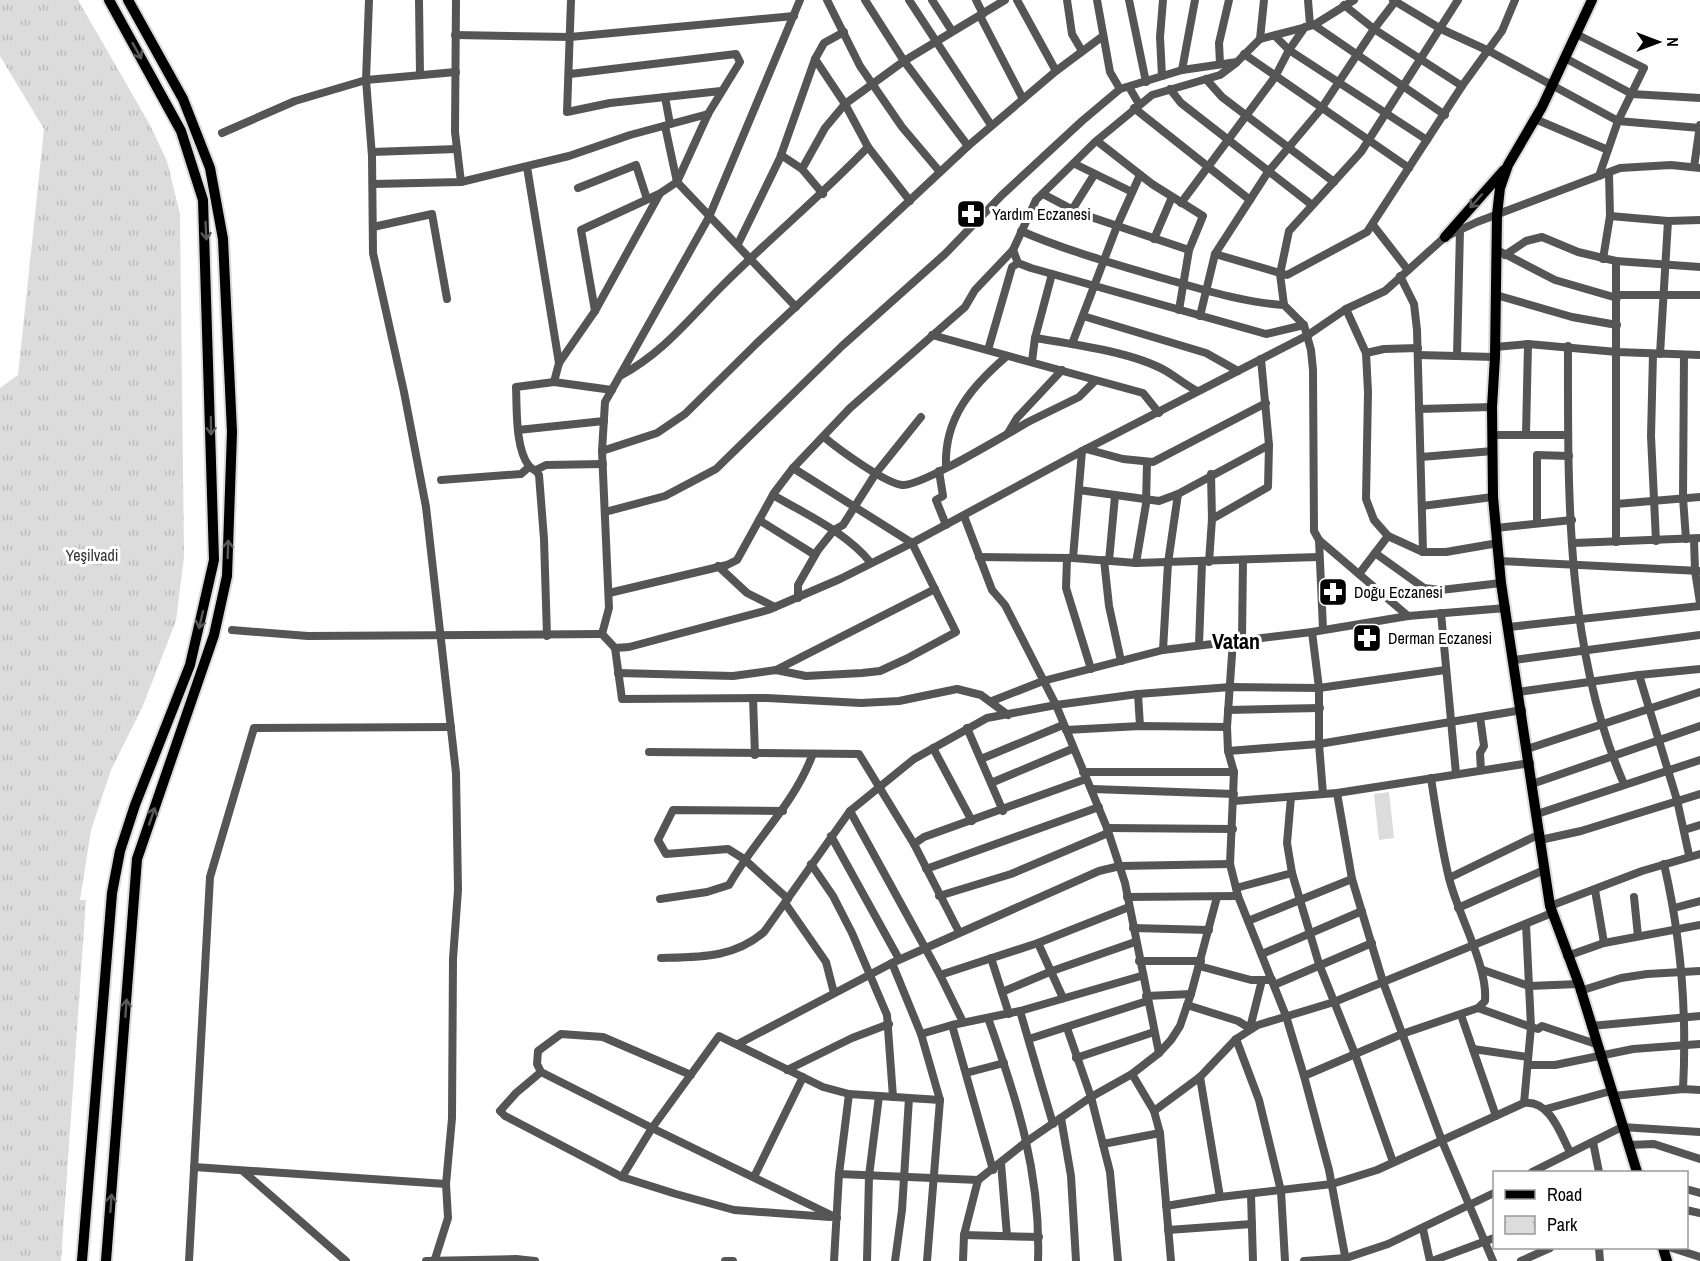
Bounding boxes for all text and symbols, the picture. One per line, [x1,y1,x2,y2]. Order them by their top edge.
north arrow [1628,12,1688,72]
text: N [1662,37,1684,47]
one-way arrow [131,42,143,59]
one-way arrow [1469,193,1483,208]
pharmacy icon: Yardım Eczanesi [955,198,987,230]
place label: Yardım Eczanesi [992,203,1091,225]
one-way arrow [201,221,212,241]
one-way arrow [205,416,217,436]
one-way arrow [222,539,234,559]
park label: Yeşilvadi [66,544,118,566]
pharmacy icon: Doğu Eczanesi [1317,576,1349,608]
place label: Doğu Eczanesi [1354,581,1443,603]
one-way arrow [194,610,206,629]
pharmacy icon: Derman Eczanesi [1351,622,1383,654]
district label: Vatan [1212,626,1260,656]
place label: Derman Eczanesi [1388,627,1492,649]
one-way arrow [147,807,158,826]
one-way arrow [121,999,132,1019]
legend [1493,1171,1688,1249]
text: Road [1547,1182,1582,1207]
one-way arrow [105,1193,116,1213]
text: Park [1547,1212,1578,1237]

